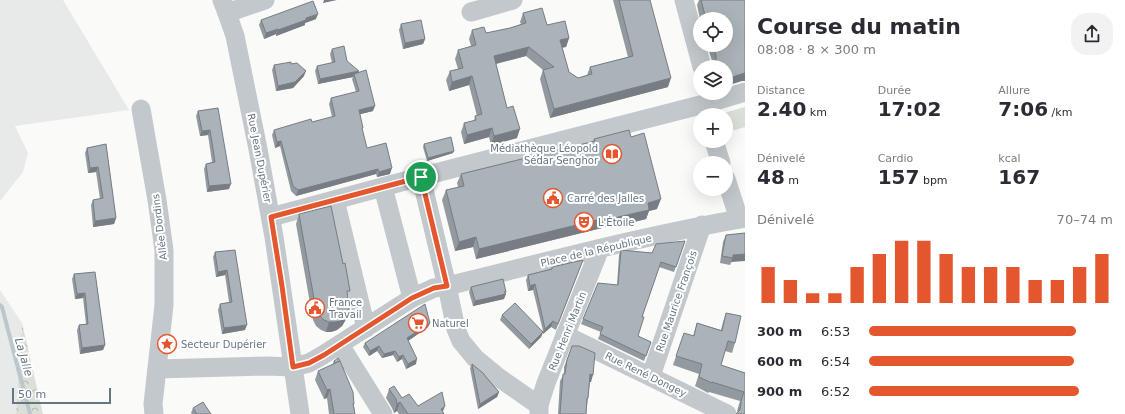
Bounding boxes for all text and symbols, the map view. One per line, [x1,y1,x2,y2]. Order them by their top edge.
map controls [693,12,733,196]
button: locate [693,12,733,52]
button: share [1071,13,1113,55]
text: Course du matin [757,14,961,39]
text: 08:08 · 8 × 300 m [757,42,876,57]
button: layers [693,60,733,100]
text: Distance [757,84,805,97]
text: Durée [878,84,911,97]
text: Allure [998,84,1030,97]
text: 2.40 [757,97,806,121]
text: 17:02 [878,97,941,121]
text: 7:06 [998,97,1048,121]
text: km [806,106,827,119]
text: /km [1048,106,1072,119]
button: + [693,108,733,148]
street label: Rue Jean Dupérier [245,113,274,204]
place label: Médiathèque Léopold Sédar Senghor [490,143,599,166]
library icon: Médiathèque Léopold Sédar Senghor [601,143,623,165]
text: Dénivelé [757,152,805,165]
text: Cardio [878,152,913,165]
text: kcal [998,152,1021,165]
button: − [693,156,733,196]
pin [404,160,438,194]
text: 48 [757,165,785,189]
text: 157 [878,165,919,189]
text: 167 [998,165,1040,189]
icon: arrive [410,166,432,188]
text: m [785,174,799,187]
text: bpm [919,174,948,187]
public building icon: Carré des Jalles [542,187,564,209]
street label: Allée Dordins [150,193,169,261]
place label: Carré des Jalles [567,193,644,204]
theatre icon: L'Étoile [573,211,595,233]
text: Dénivelé [757,212,814,227]
text: 70–74 m [1057,212,1113,227]
place label: L'Étoile [598,216,634,228]
street label: Place de la République [540,232,653,269]
street label: Rue Maurice François [654,249,699,353]
street label: Rue Henri Martin [547,290,588,372]
public building icon: France Travail [304,297,326,319]
place label: France Travail [328,297,362,320]
supermarket icon: Naturel [407,312,429,334]
place label: Naturel [432,318,469,329]
text: 300 m [757,324,802,339]
text: 6:53 [821,324,850,339]
place icon: Secteur Dupérier [156,333,178,355]
water label: La Jalle [12,336,35,378]
place label: Secteur Dupérier [181,339,267,350]
street label: Rue René Dongey [603,350,688,399]
text: 600 m [757,354,802,369]
text: 6:54 [821,354,850,369]
text: 900 m [757,384,802,399]
text: 6:52 [821,384,850,399]
scale bar [12,386,111,405]
text: 50 m [18,388,46,401]

